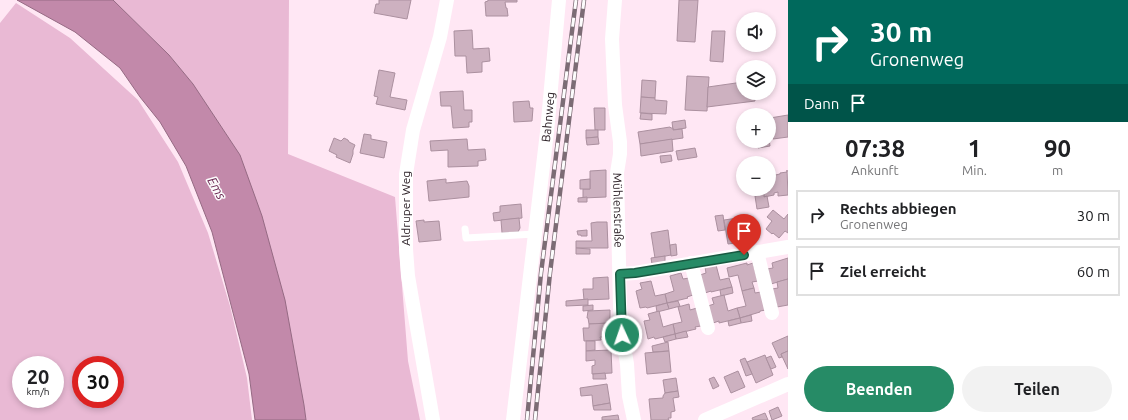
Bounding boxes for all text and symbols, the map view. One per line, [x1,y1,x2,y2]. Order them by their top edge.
map controls [736,12,776,196]
button: sound [736,12,776,52]
icon: right [804,16,856,68]
text: 30 m [870,16,932,47]
text: Gronenweg [870,49,964,69]
button: layers [736,60,776,100]
street label: Bahnweg [539,91,557,143]
icon: arrive [847,92,869,114]
text: Dann [804,95,839,112]
button: + [736,108,776,148]
text: 07:38 [845,135,905,162]
text: 1 [968,135,981,162]
text: 90 [1044,135,1071,162]
button: − [736,156,776,196]
text: Ankunft [851,163,899,177]
text: Min. [962,163,987,177]
text: m [1052,163,1063,177]
street label: Aldruper Weg [399,171,412,246]
street label: Mühlenstraße [611,172,626,248]
water label: Ems [205,174,229,202]
text: Rechts abbiegen [840,200,957,217]
icon: right [806,204,828,226]
text: 30 m [1077,207,1110,224]
pin [727,214,761,255]
text: Gronenweg [840,217,908,231]
icon: arrive [733,220,755,242]
icon: arrive [806,260,828,282]
text: Ziel erreicht [840,263,926,280]
text: 60 m [1077,263,1110,280]
position arrow [601,314,643,356]
speed limit sign: 30 [72,356,124,408]
text: 20 [27,365,49,388]
button: Beenden [804,366,954,412]
button: Teilen [962,366,1112,412]
text: km/h [26,386,50,397]

